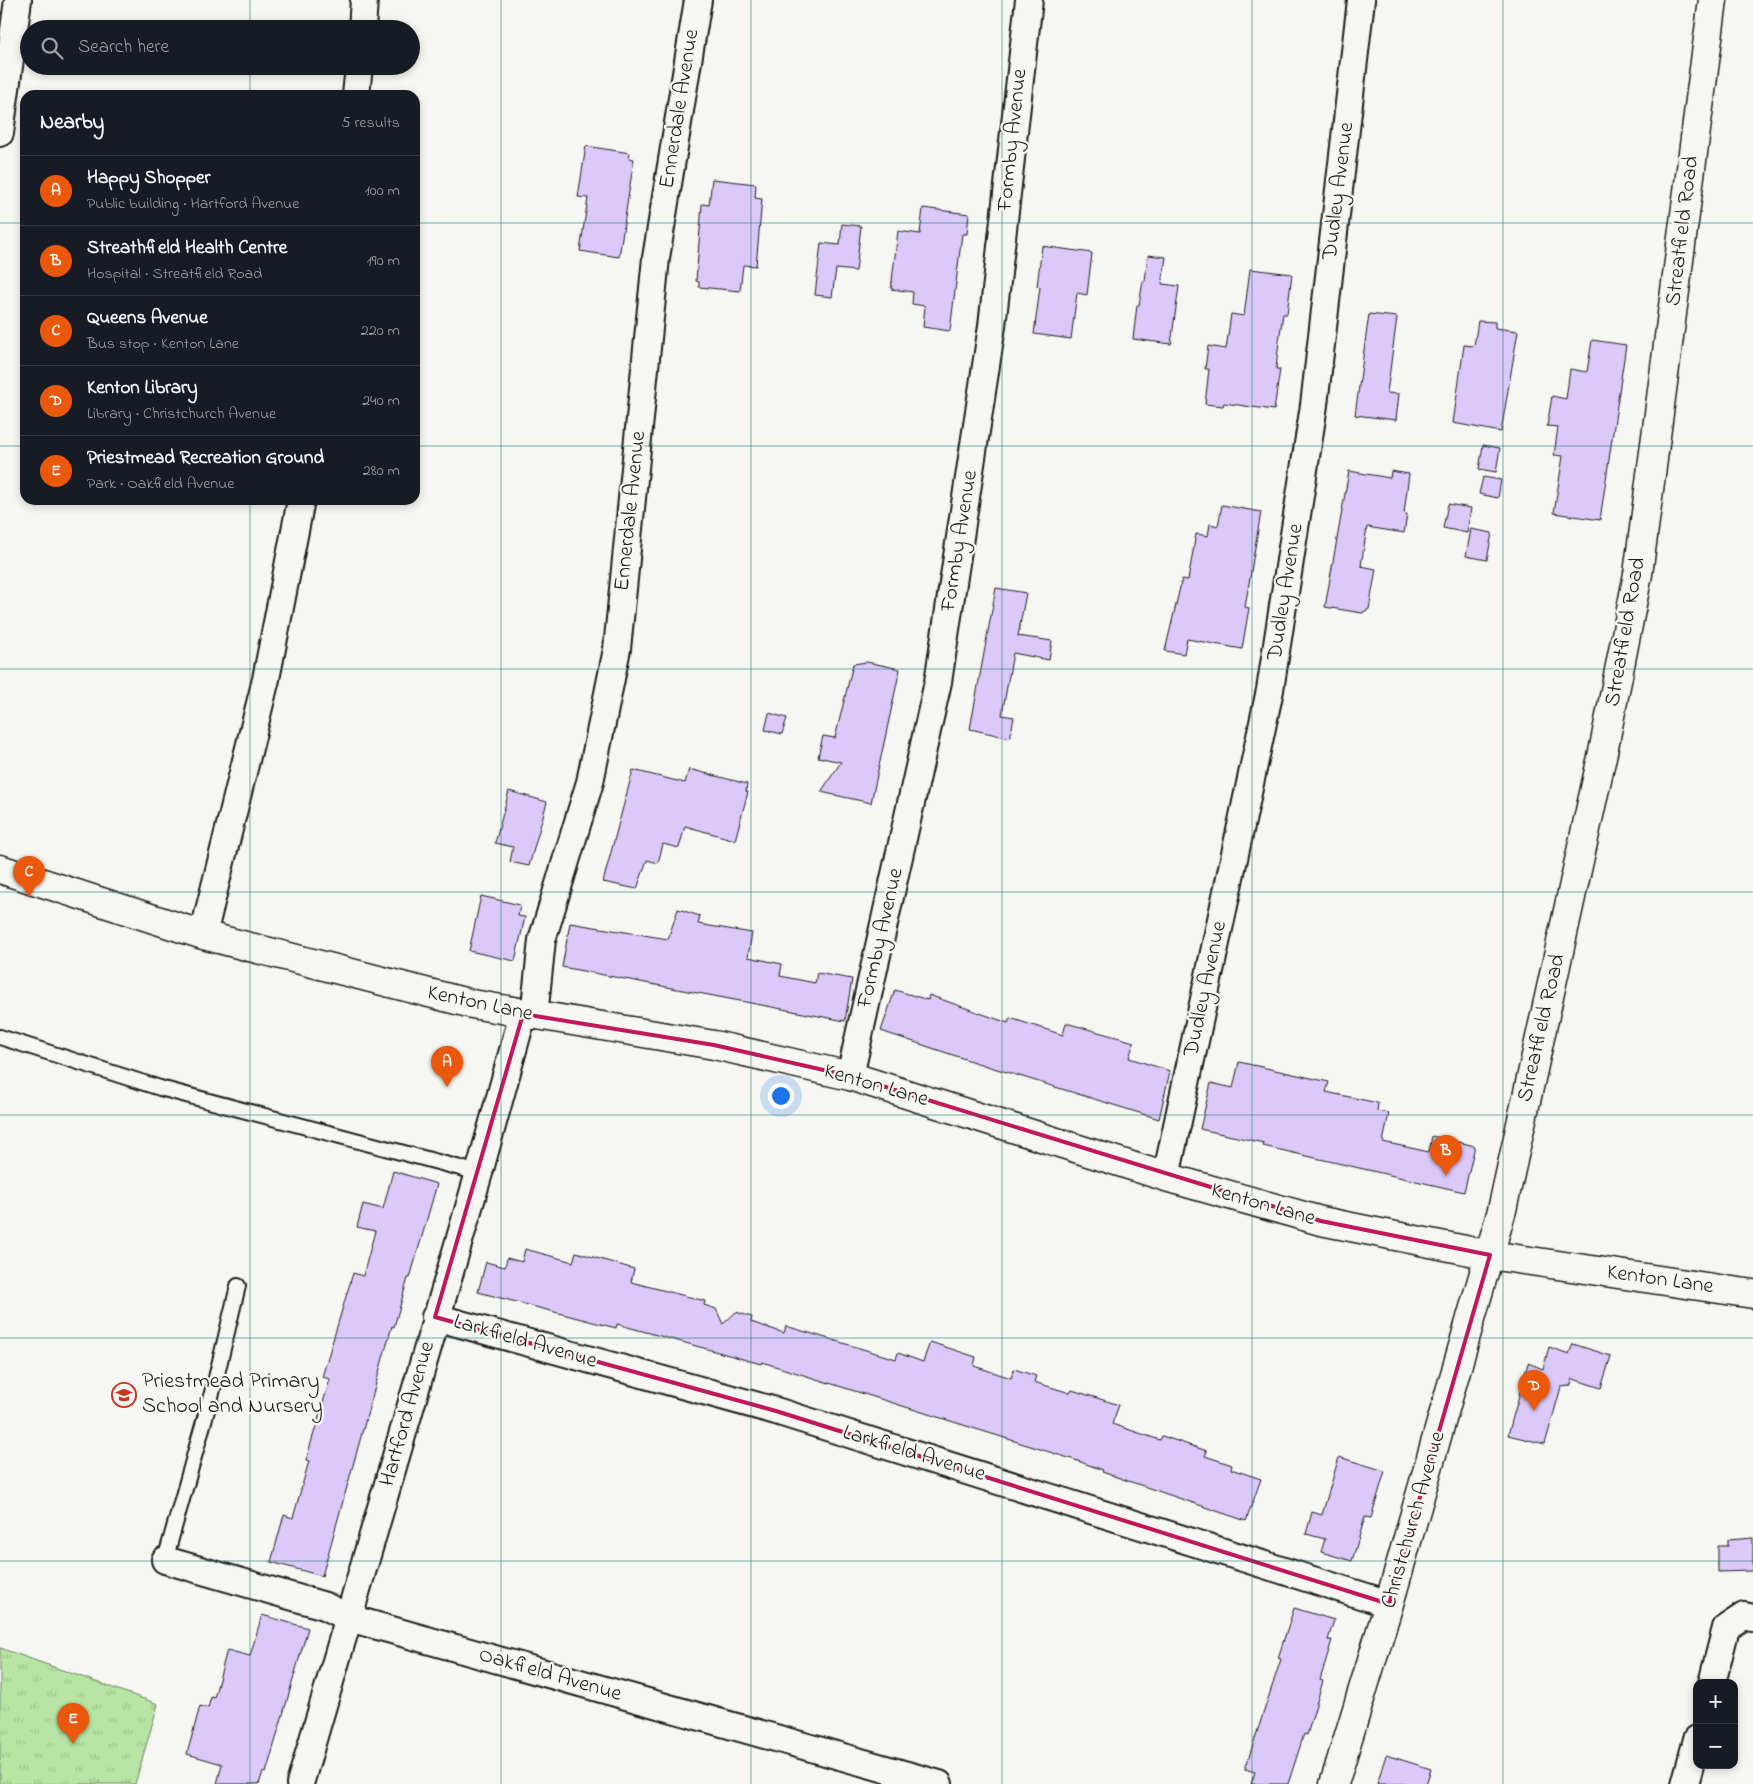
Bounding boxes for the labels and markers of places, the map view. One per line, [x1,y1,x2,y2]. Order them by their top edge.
pin: C [13,856,45,897]
pin: A [431,1046,463,1087]
pin: B [1430,1135,1462,1176]
place label: Priestmead Primary School and Nursery [142,1366,323,1424]
pin: D [1518,1370,1550,1411]
school or university icon: Priestmead Primary School and Nursery [111,1382,137,1408]
pin: E [57,1703,89,1744]

